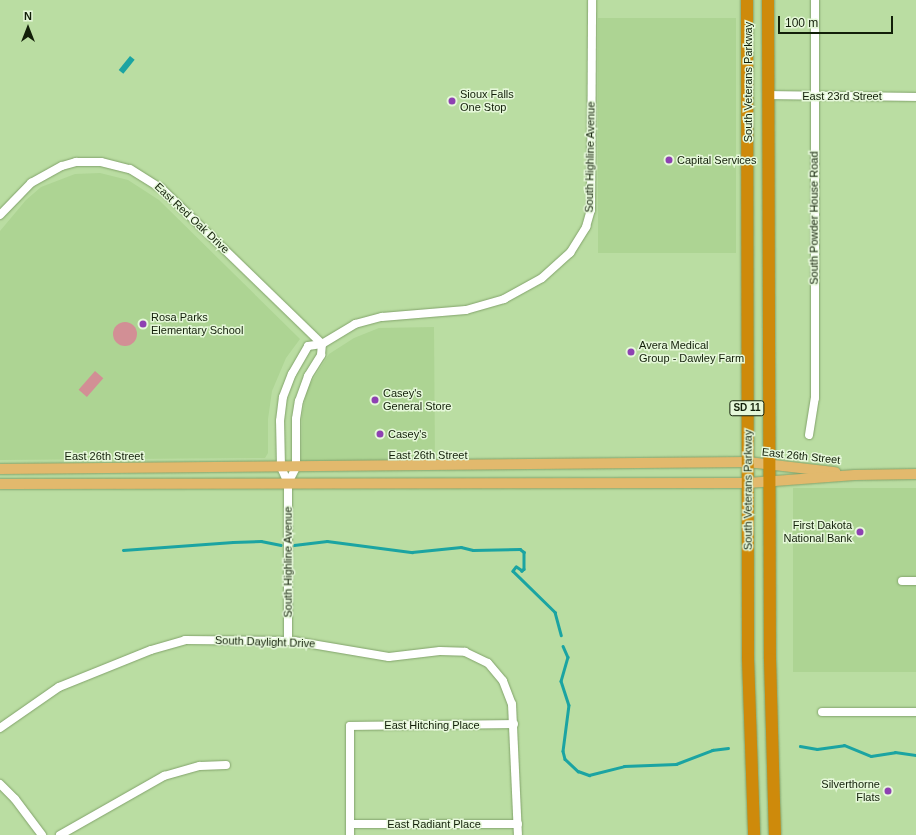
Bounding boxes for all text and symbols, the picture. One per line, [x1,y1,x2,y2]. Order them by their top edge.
north arrow [8,8,48,48]
scale bar [780,8,895,34]
text: N [24,10,32,22]
text: 100 m [785,16,818,30]
street label: South Veterans Parkway [741,22,755,142]
place label: Sioux Falls One Stop [460,88,514,114]
street label: East 23rd Street [802,89,882,103]
marker: Sioux Falls One Stop [447,96,457,106]
street label: South Highline Avenue [582,101,598,213]
street label: South Powder House Road [807,151,821,285]
place label: Capital Services [677,153,756,167]
marker: Capital Services [664,155,674,165]
street label: East Red Oak Drive [152,180,232,256]
place label: Rosa Parks Elementary School [151,311,243,337]
marker: Rosa Parks Elementary School [138,319,148,329]
place label: Avera Medical Group - Dawley Farm [639,339,744,365]
marker: Avera Medical Group - Dawley Farm [626,347,636,357]
place label: Casey's General Store [383,387,451,413]
marker: Casey's General Store [370,395,380,405]
road number: SD 11 [729,400,765,416]
place label: Casey's [388,427,427,441]
marker: Casey's [375,429,385,439]
street label: South Veterans Parkway [741,430,755,550]
street label: East 26th Street [761,445,841,467]
street label: East 26th Street [389,448,467,462]
street label: East 26th Street [65,449,143,463]
street label: South Highline Avenue [281,506,295,618]
place label: First Dakota National Bank [784,519,852,545]
marker: First Dakota National Bank [855,527,865,537]
street label: South Daylight Drive [215,634,315,650]
street label: East Hitching Place [384,718,480,732]
place label: Silverthorne Flats [821,778,880,804]
marker: Silverthorne Flats [883,786,893,796]
street label: East Radiant Place [387,817,481,831]

